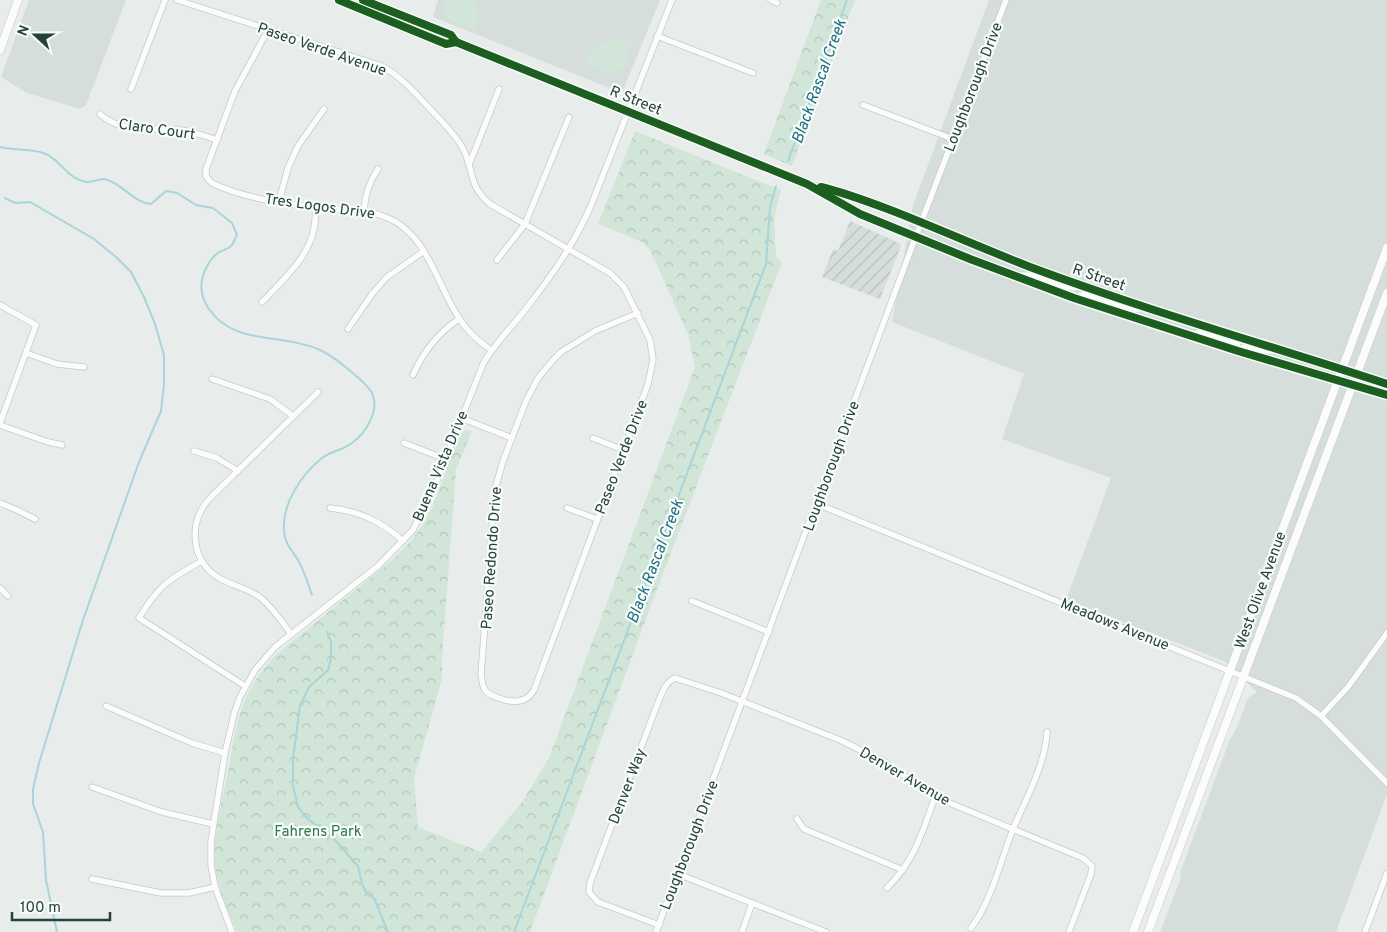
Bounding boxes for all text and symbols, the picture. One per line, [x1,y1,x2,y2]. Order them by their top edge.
north arrow [10,10,60,60]
water label: Black Rascal Creek [788,16,852,147]
street label: Paseo Verde Avenue [255,19,389,81]
street label: Loughborough Drive [941,20,1008,155]
text: N [15,23,34,39]
street label: R Street [606,82,664,120]
street label: Claro Court [117,116,196,145]
street label: Tres Logos Drive [263,190,376,225]
street label: R Street [1070,261,1128,296]
street label: Paseo Verde Drive [592,398,653,517]
street label: Loughborough Drive [800,399,865,534]
street label: Buena Vista Drive [409,408,473,525]
street label: Paseo Redondo Drive [478,486,507,630]
water label: Black Rascal Creek [623,496,689,626]
street label: West Olive Avenue [1231,529,1291,652]
street label: Meadows Avenue [1057,595,1172,656]
street label: Denver Avenue [856,744,953,811]
street label: Denver Way [605,746,652,827]
street label: Loughborough Drive [657,778,724,913]
park label: Fahrens Park [274,823,362,842]
scale bar [12,890,110,922]
text: 100 m [20,899,61,918]

